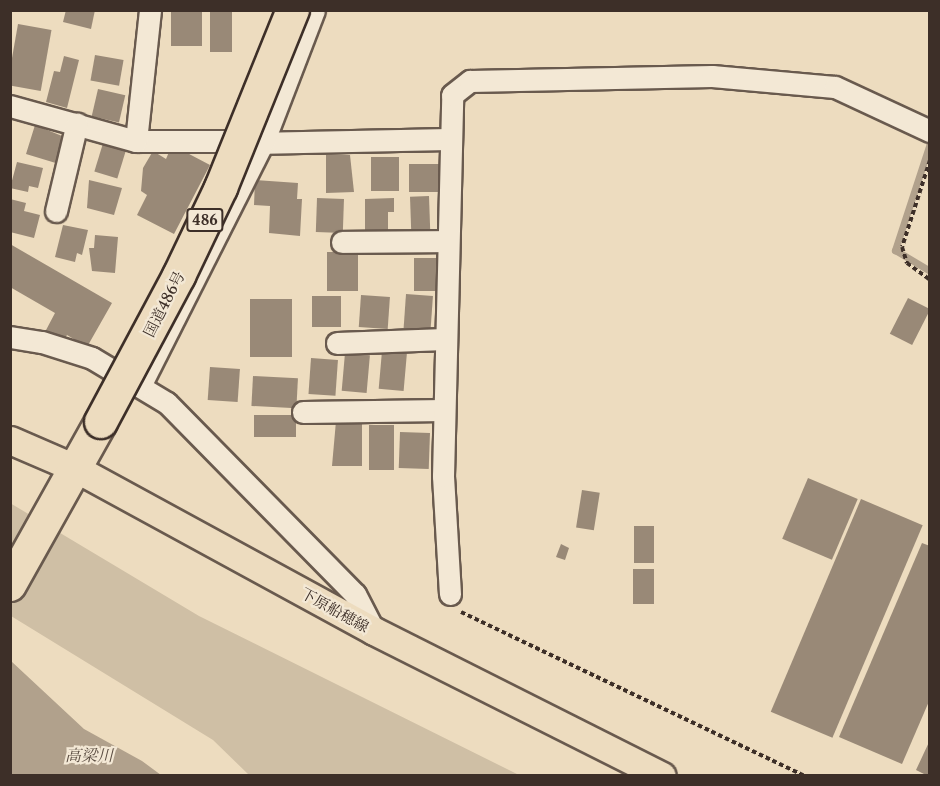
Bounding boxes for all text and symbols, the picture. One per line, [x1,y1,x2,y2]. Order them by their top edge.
road number: 486 [186,209,224,231]
street label: 国道486号 [140,268,188,340]
street label: 下原船穂線 [298,584,372,636]
water label: 高梁川 [65,745,113,765]

